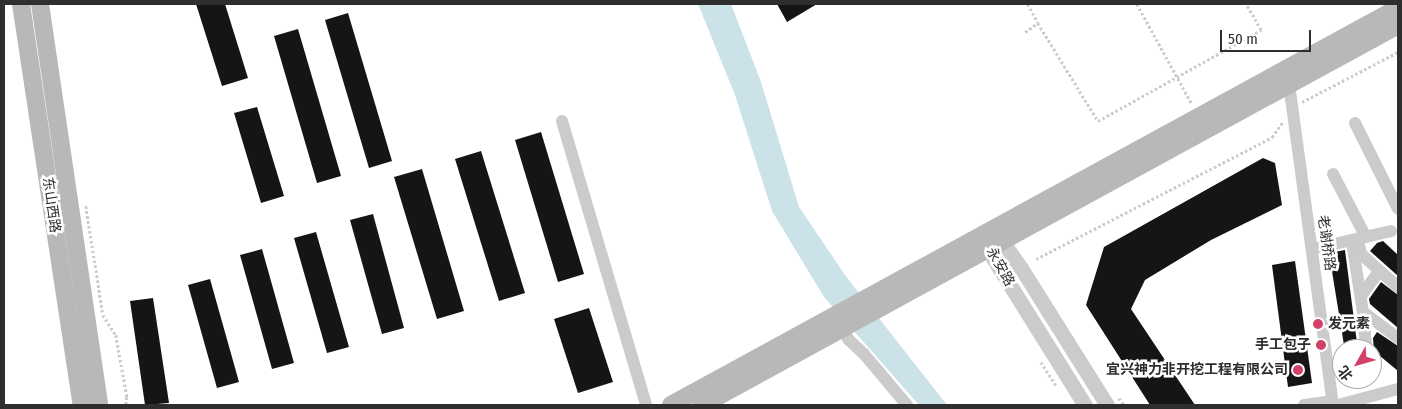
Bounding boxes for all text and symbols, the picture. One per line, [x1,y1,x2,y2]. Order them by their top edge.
scale bar [1222,20,1313,52]
text: 50 m [1228,30,1258,48]
street label: 东山西路 [39,176,63,234]
street label: 老谢桥路 [1314,214,1338,272]
street label: 永安路 [982,245,1018,289]
place label: 发元素 [1328,316,1370,332]
marker: 发元素 [1312,318,1324,330]
place label: 手工包子 [1255,337,1311,353]
marker: 手工包子 [1315,339,1327,351]
north arrow [1332,339,1382,389]
place label: 宜兴神力非开挖工程有限公司 [1106,362,1288,378]
text: 北 [1335,362,1357,384]
marker: 宜兴神力非开挖工程有限公司 [1292,364,1304,376]

